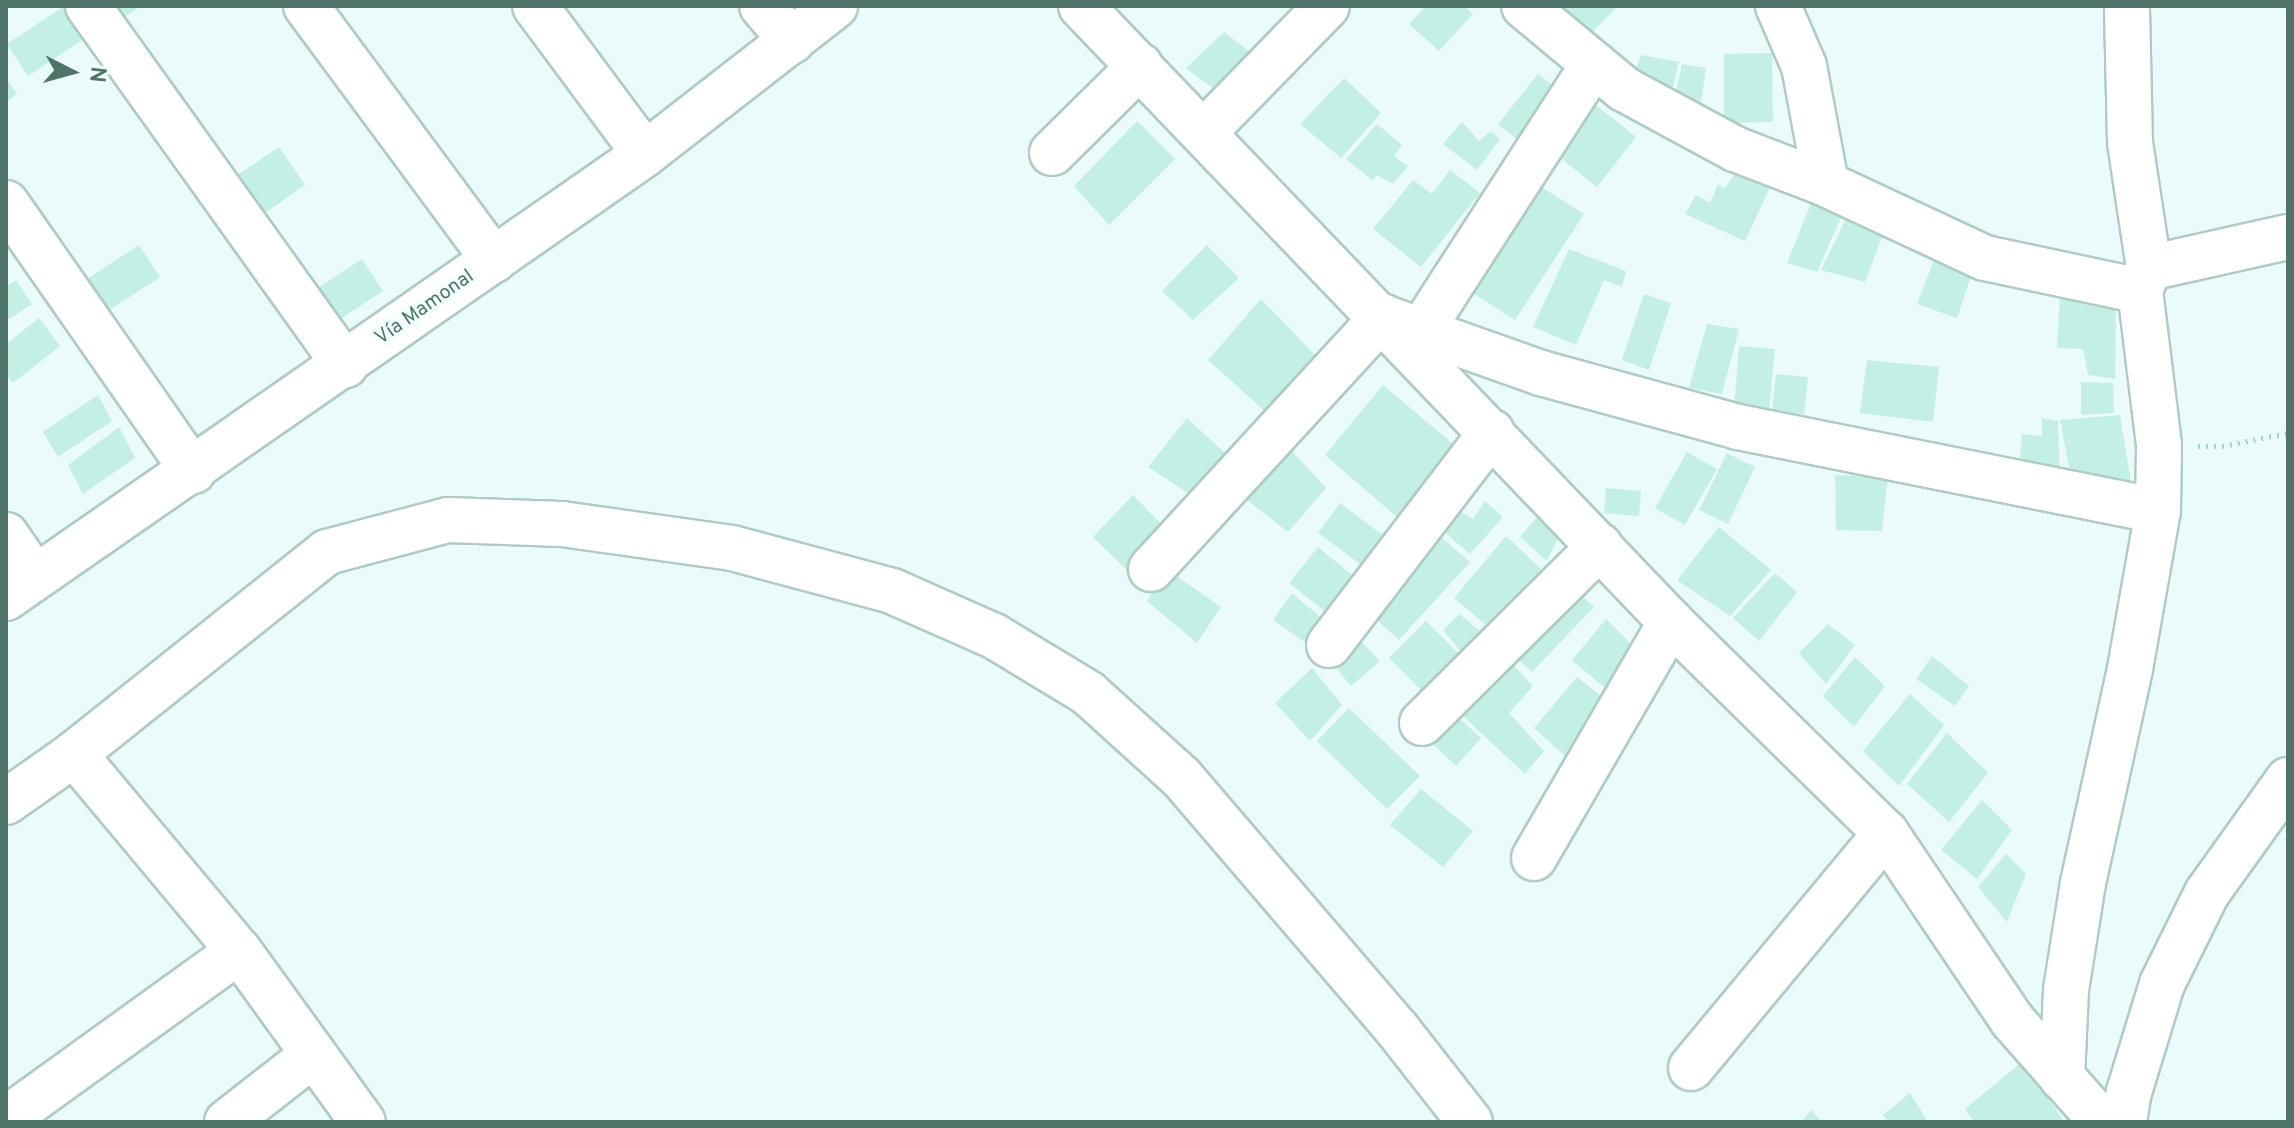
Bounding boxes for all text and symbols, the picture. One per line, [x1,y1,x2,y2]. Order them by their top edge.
north arrow [32,32,112,112]
text: N [82,65,111,84]
street label: Vía Mamonal [371,265,479,351]

